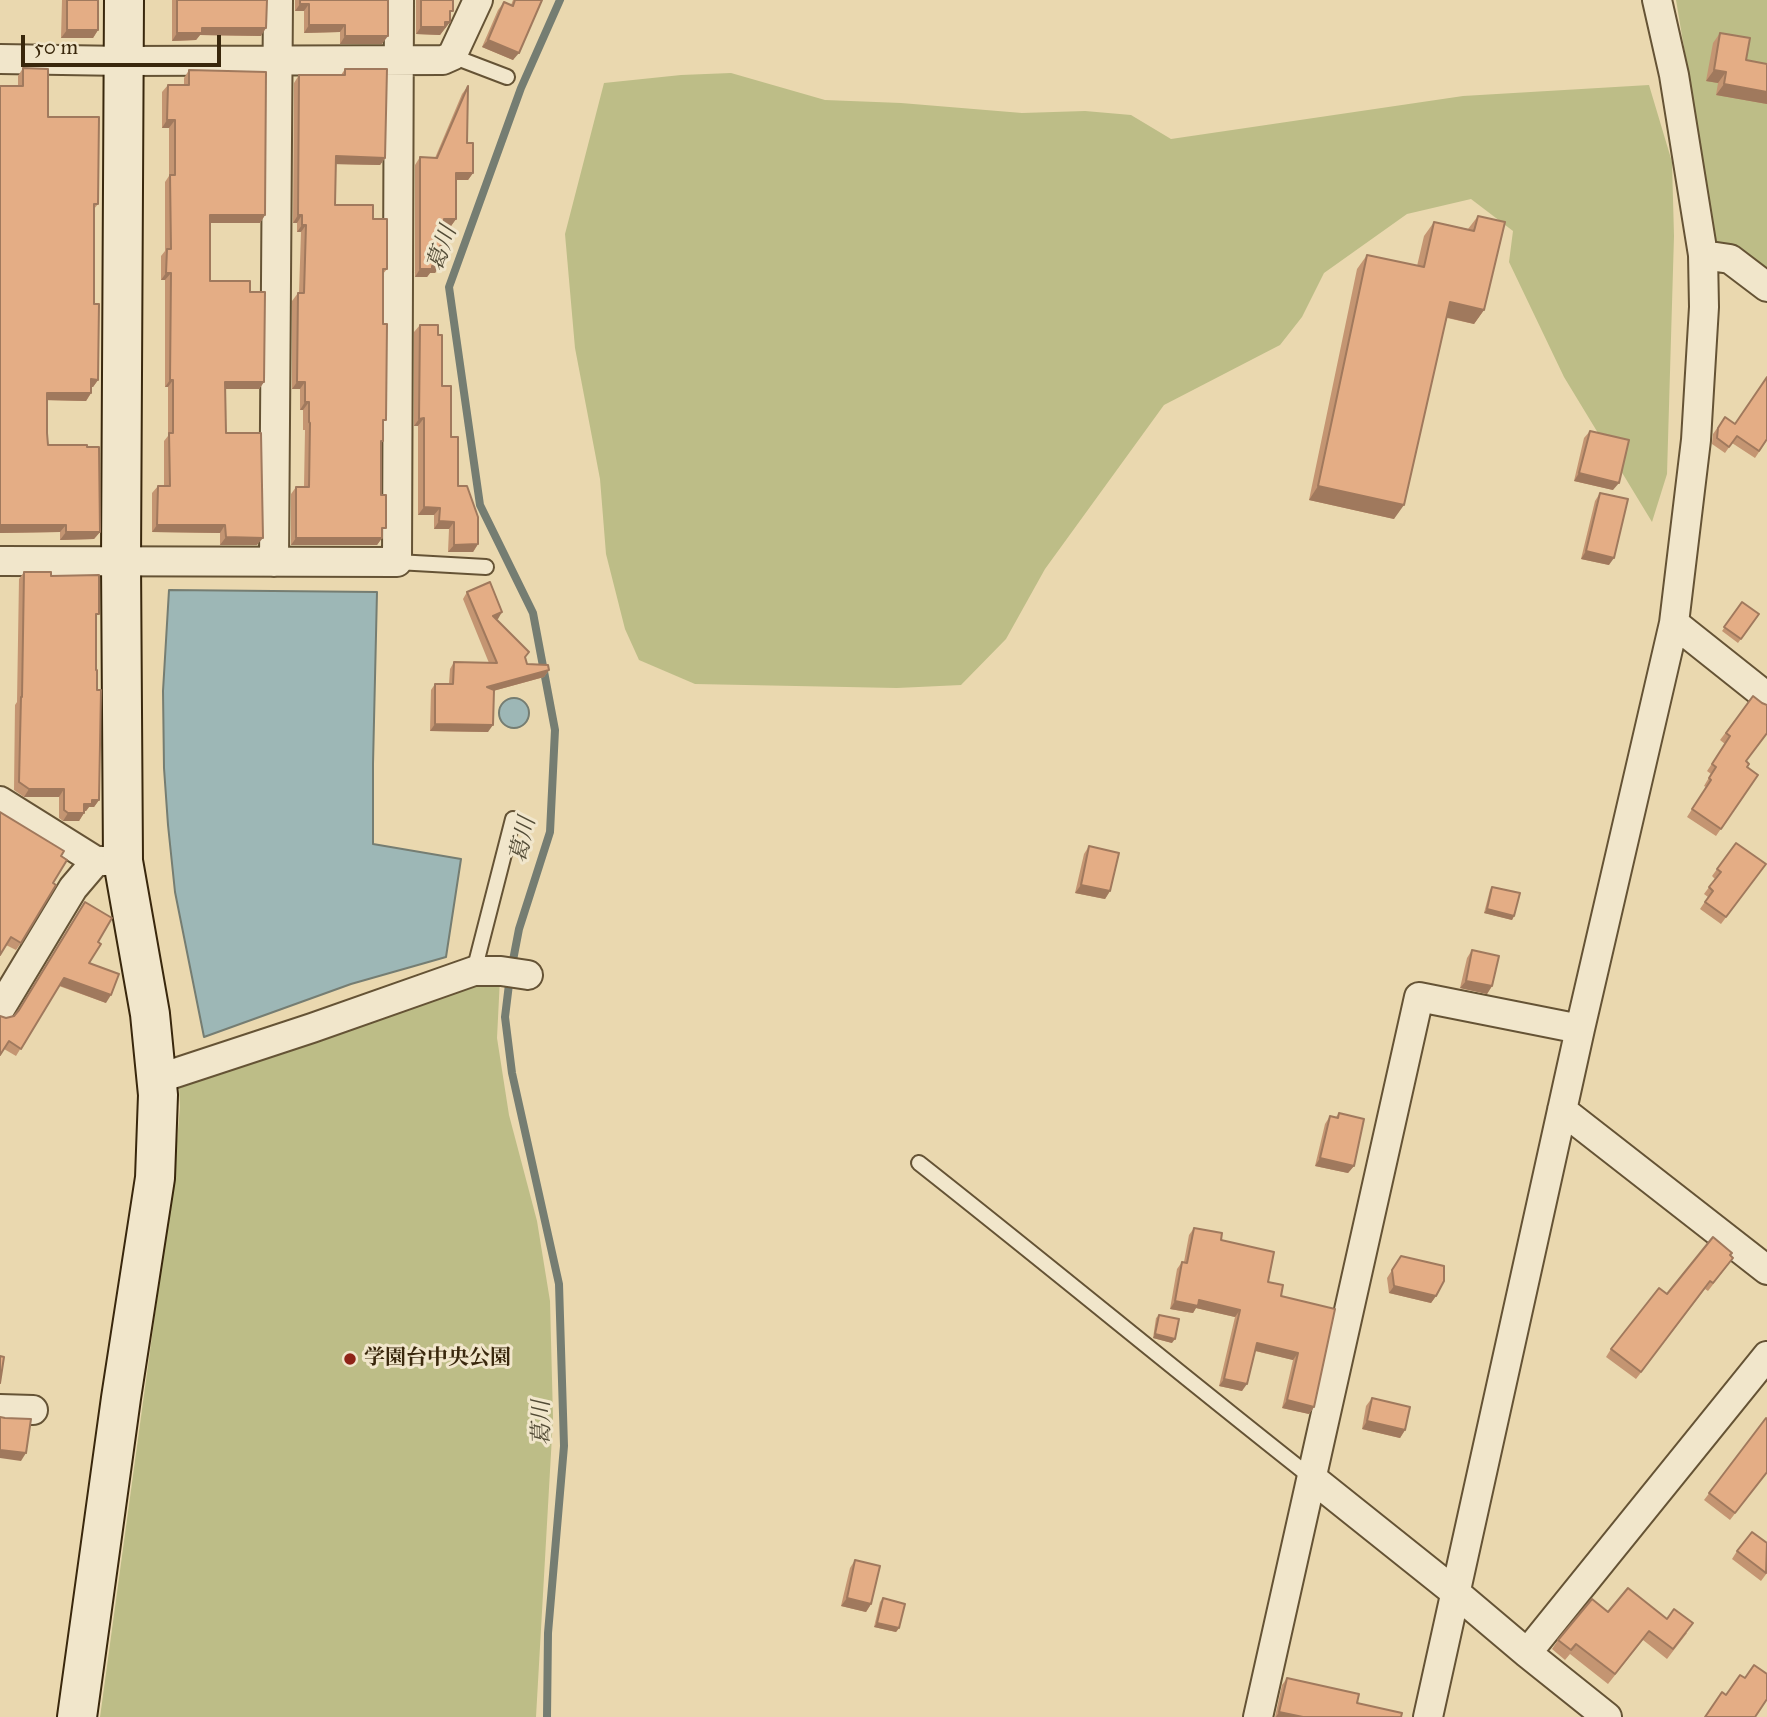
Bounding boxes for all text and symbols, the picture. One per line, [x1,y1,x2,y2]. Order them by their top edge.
scale bar [24,21,224,65]
text: 50 m [34,34,78,60]
water label: 葛川 [422,223,464,275]
water label: 葛川 [505,814,543,866]
place label: 学園台中央公園 [364,1346,511,1372]
marker: 学園台中央公園 [342,1351,358,1367]
water label: 葛川 [529,1400,557,1446]

